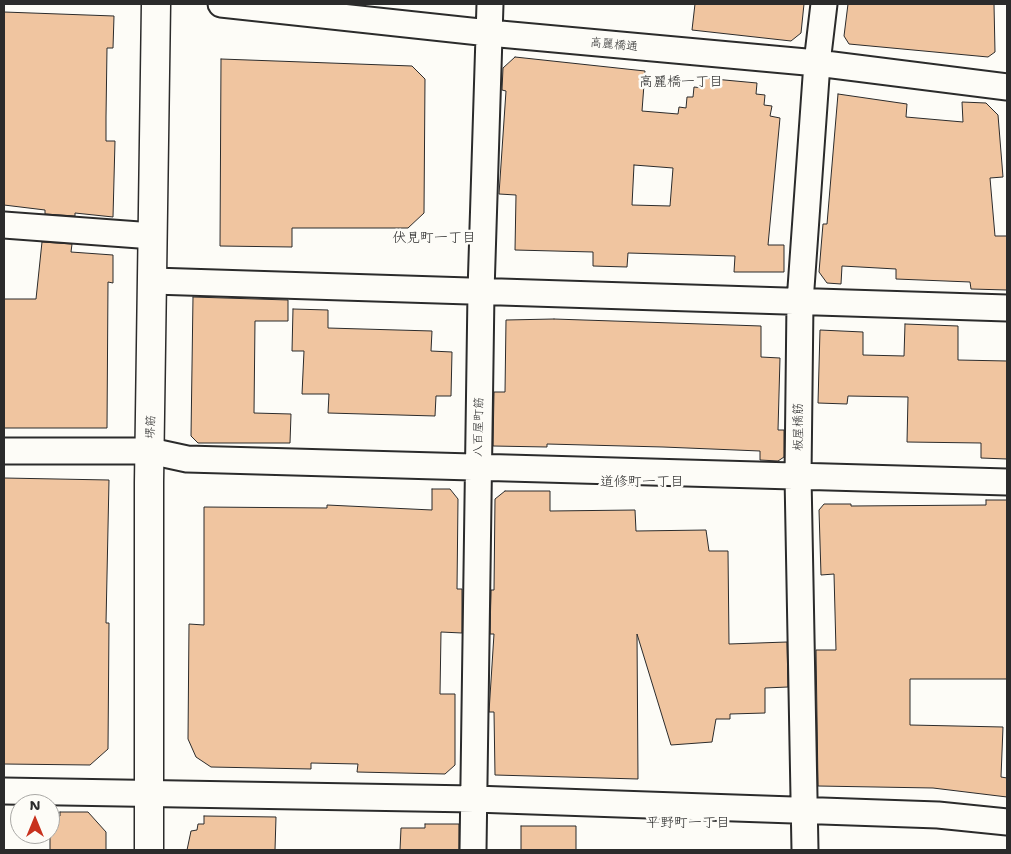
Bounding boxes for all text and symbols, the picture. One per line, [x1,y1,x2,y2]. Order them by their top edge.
street label: 高麗橋通 [589,36,639,54]
district label: 高麗橋一丁目 [639,74,723,90]
district label: 伏見町一丁目 [392,230,476,246]
street label: 八百屋町筋 [471,397,487,457]
street label: 板屋橋筋 [792,403,806,451]
street label: 堺筋 [143,415,159,439]
district label: 道修町一丁目 [600,474,684,490]
north arrow [10,794,60,844]
text: N [29,796,41,814]
district label: 平野町一丁目 [646,815,730,831]

